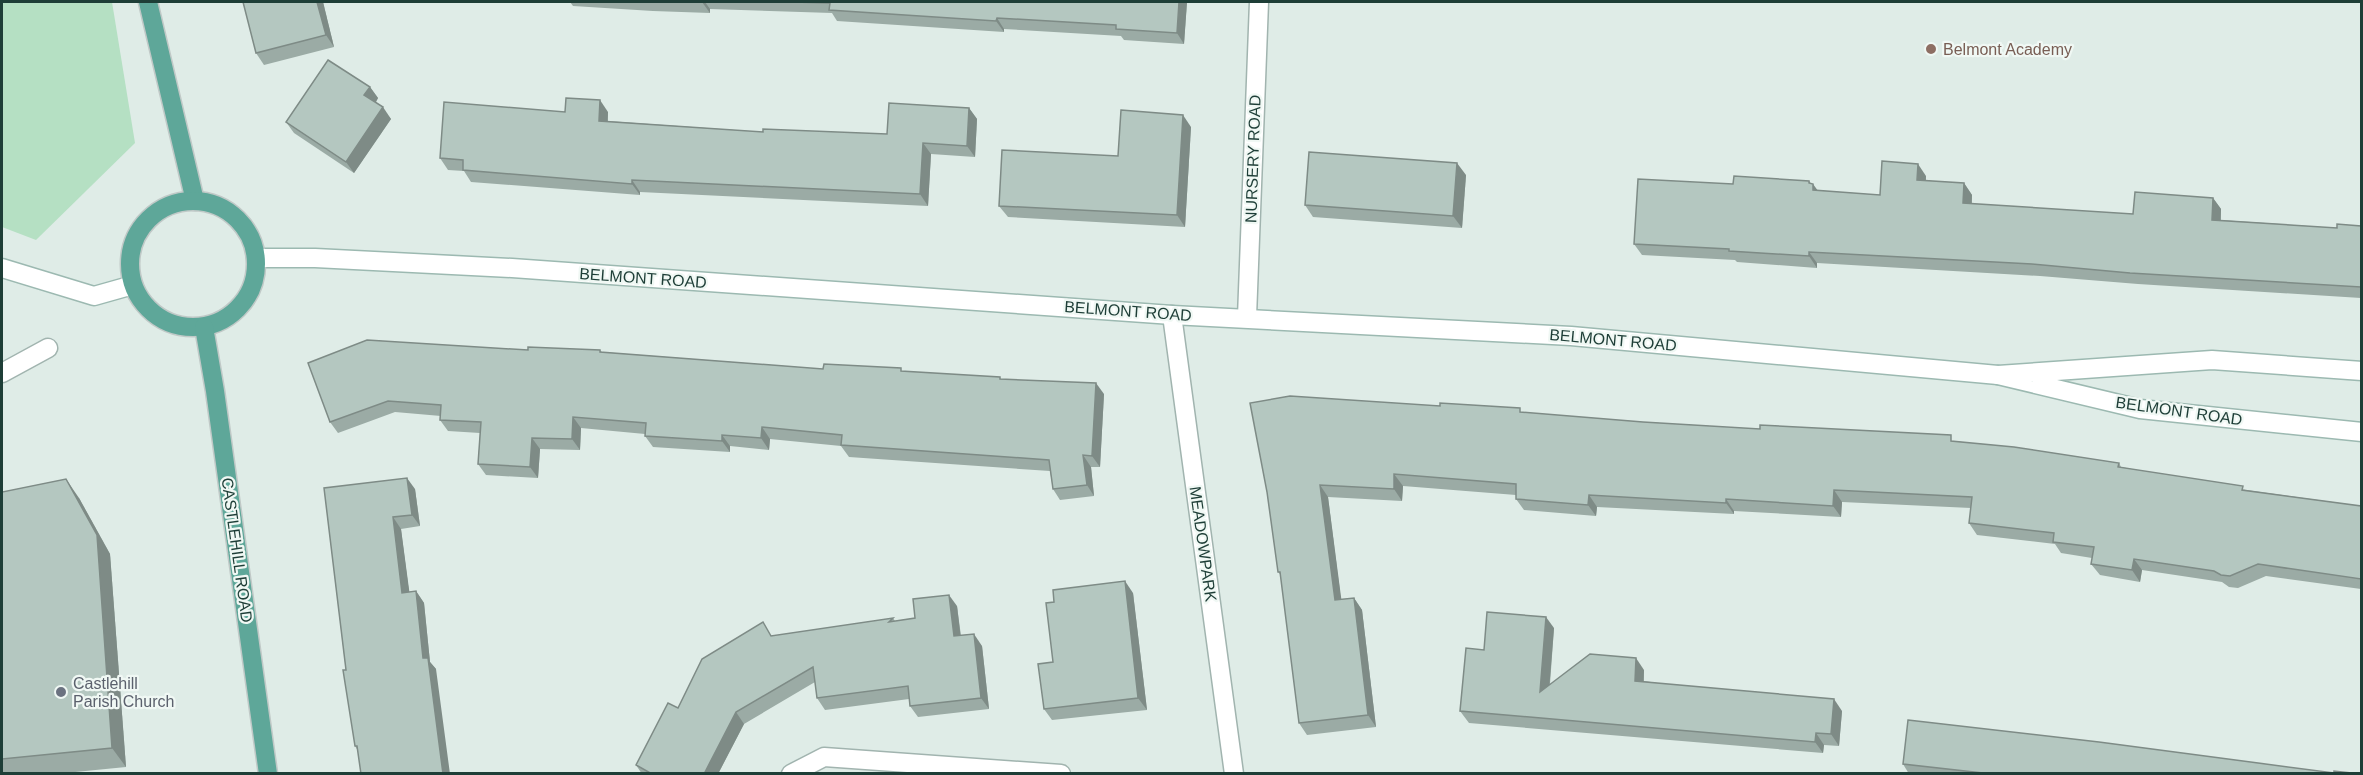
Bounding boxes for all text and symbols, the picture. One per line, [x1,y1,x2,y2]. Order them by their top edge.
place label: Belmont Academy [1943,41,2072,58]
marker: Belmont Academy [1924,42,1938,56]
street label: NURSERY ROAD [1242,95,1264,223]
street label: BELMONT ROAD [579,265,707,291]
street label: BELMONT ROAD [1064,298,1192,324]
street label: BELMONT ROAD [1549,326,1677,354]
street label: BELMONT ROAD [2115,394,2243,428]
street label: CASTLEHILL ROAD [218,476,256,624]
street label: MEADOWPARK [1186,485,1220,603]
place label: Castlehill Parish Church [73,675,174,710]
marker: Castlehill Parish Church [54,685,68,699]

